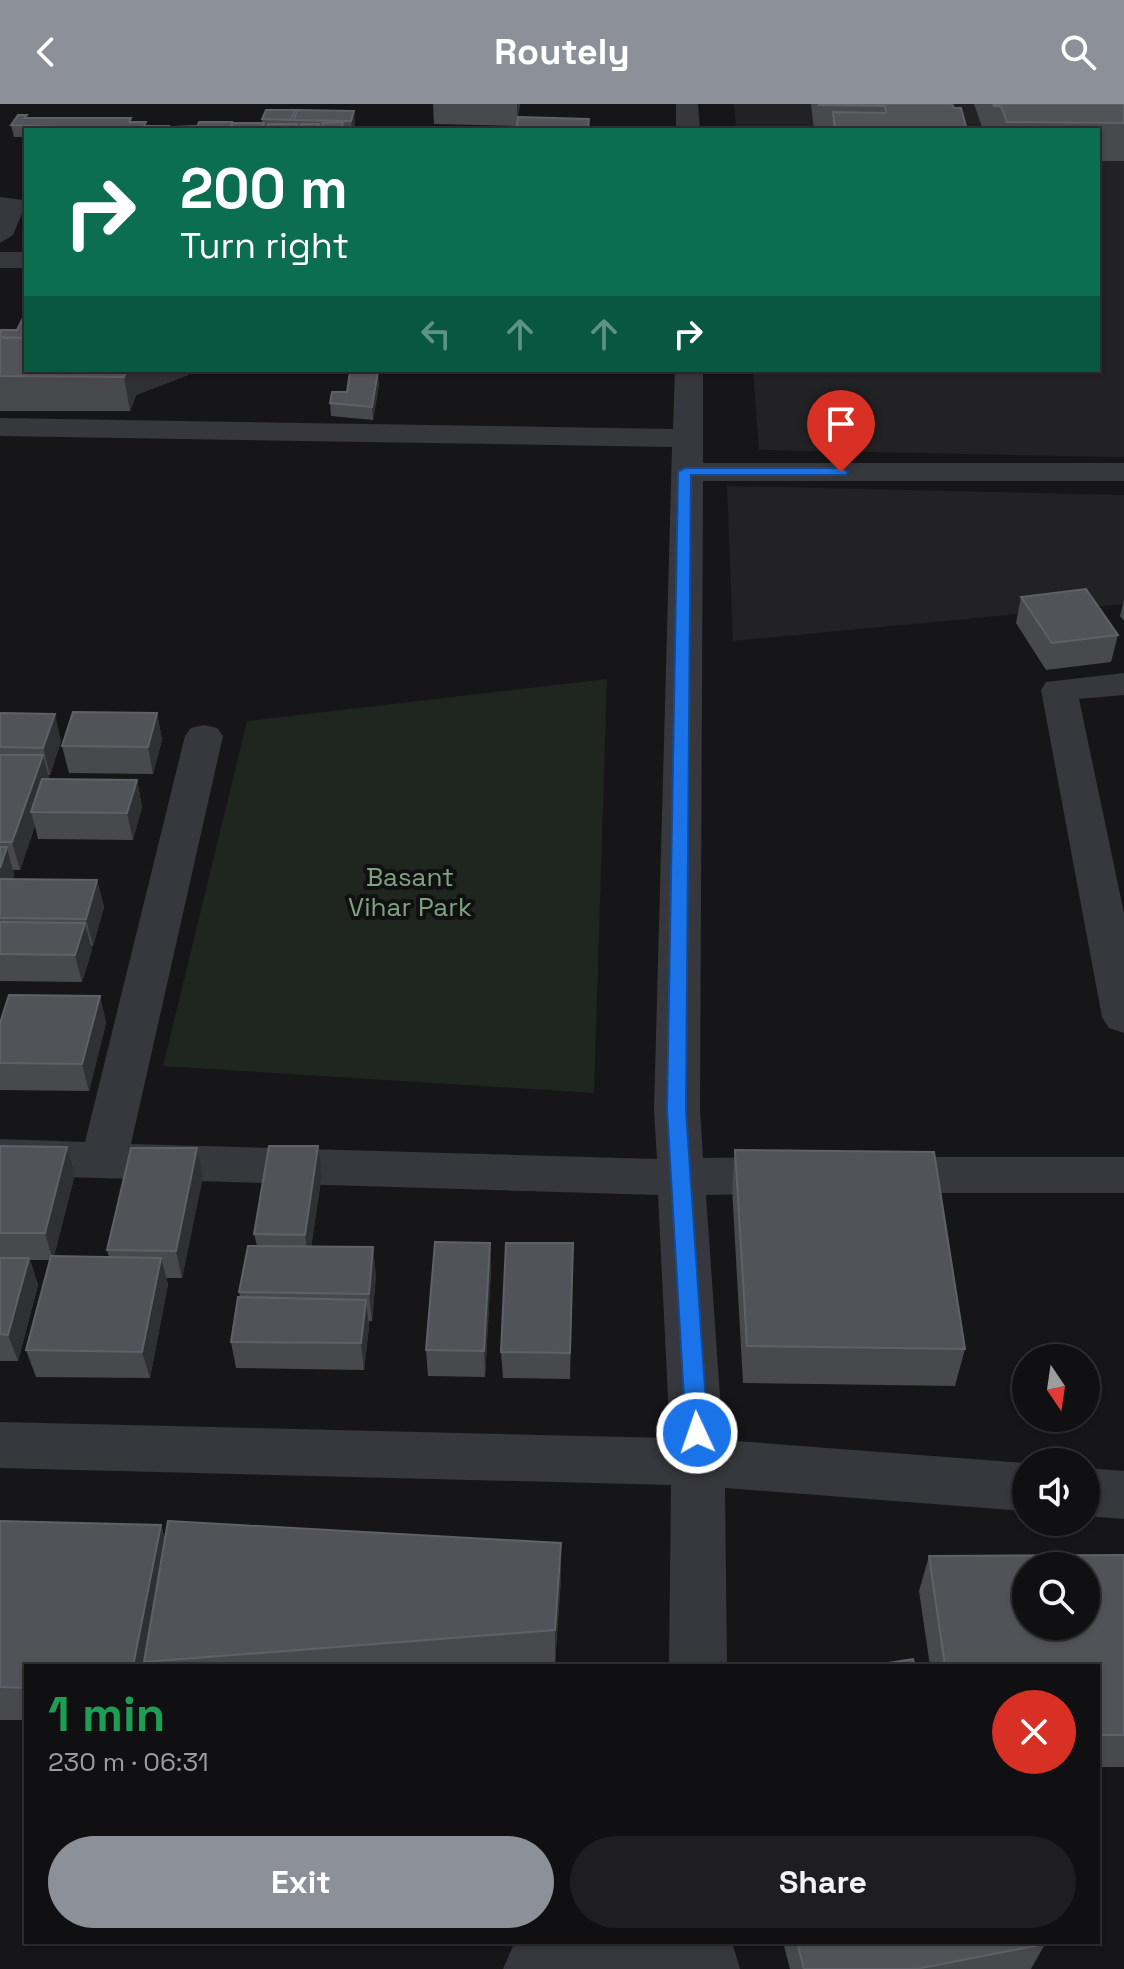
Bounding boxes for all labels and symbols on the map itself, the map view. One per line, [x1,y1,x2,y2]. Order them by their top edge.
pin [807,390,875,472]
park label: Basant Vihar Park [348,860,472,924]
north arrow [1012,1344,1100,1432]
position arrow [655,1391,739,1475]

